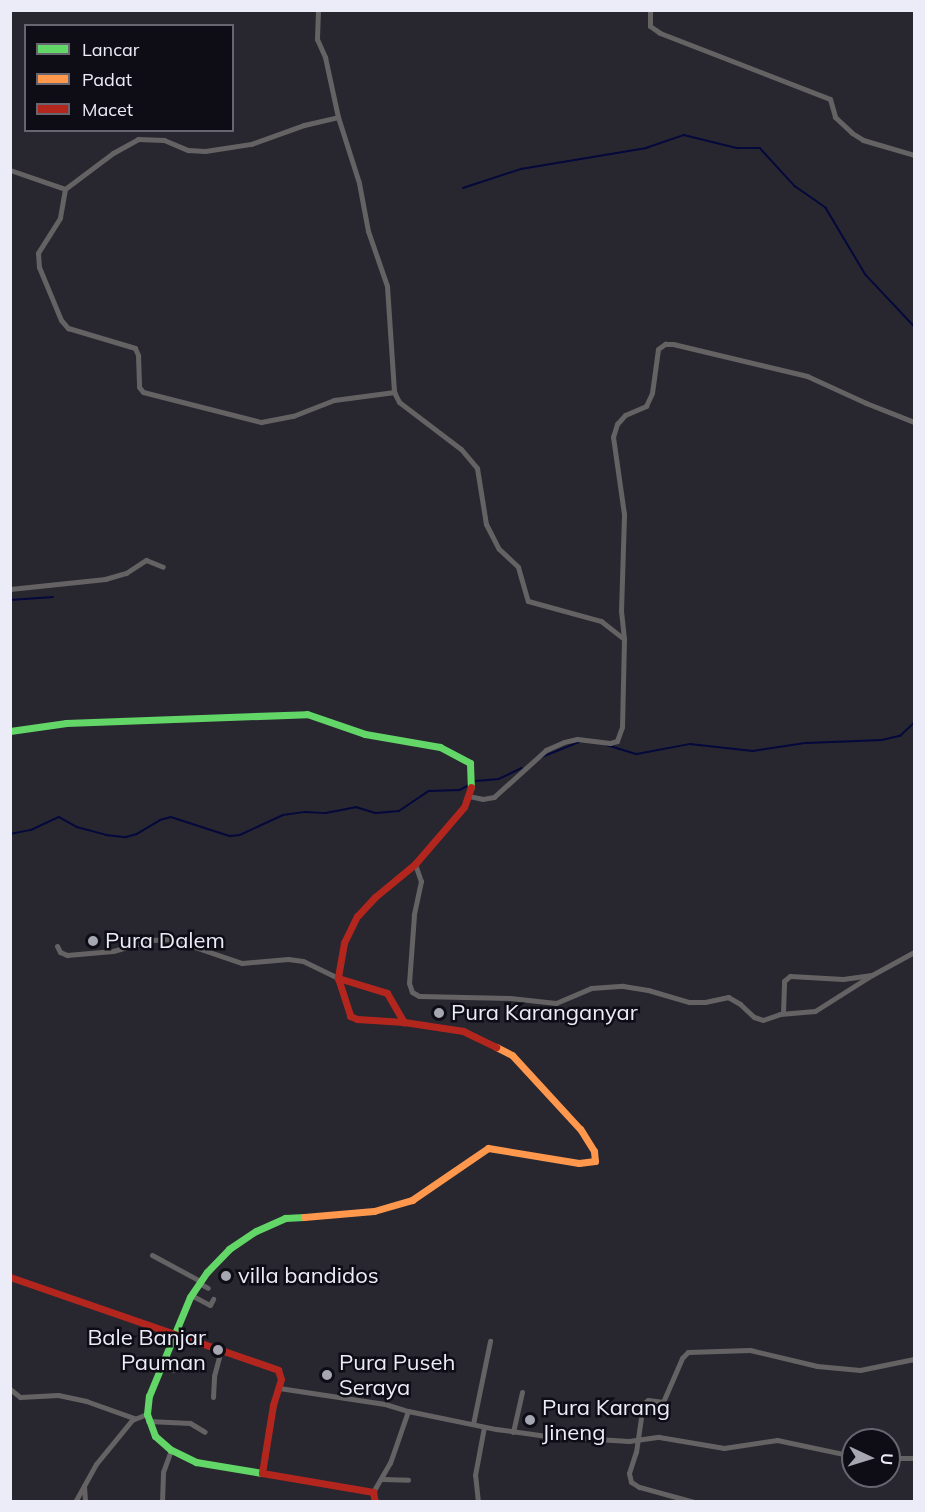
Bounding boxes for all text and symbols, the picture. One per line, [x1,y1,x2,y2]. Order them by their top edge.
legend [24,24,234,132]
text: Lancar [82,38,139,61]
text: Padat [82,68,132,91]
text: Macet [82,98,133,121]
place label: Pura Dalem [105,928,225,954]
marker: Pura Dalem [86,934,100,948]
place label: Pura Karanganyar [451,1000,638,1026]
marker: Pura Karanganyar [432,1006,446,1020]
place label: villa bandidos [238,1263,379,1289]
marker: villa bandidos [219,1269,233,1283]
place label: Bale Banjar Pauman [87,1324,206,1376]
marker: Bale Banjar Pauman [211,1343,225,1357]
place label: Pura Puseh Seraya [339,1349,455,1400]
marker: Pura Puseh Seraya [320,1368,334,1382]
place label: Pura Karang Jineng [542,1394,670,1446]
marker: Pura Karang Jineng [523,1413,537,1427]
north arrow [841,1428,901,1488]
text: U [877,1453,897,1466]

